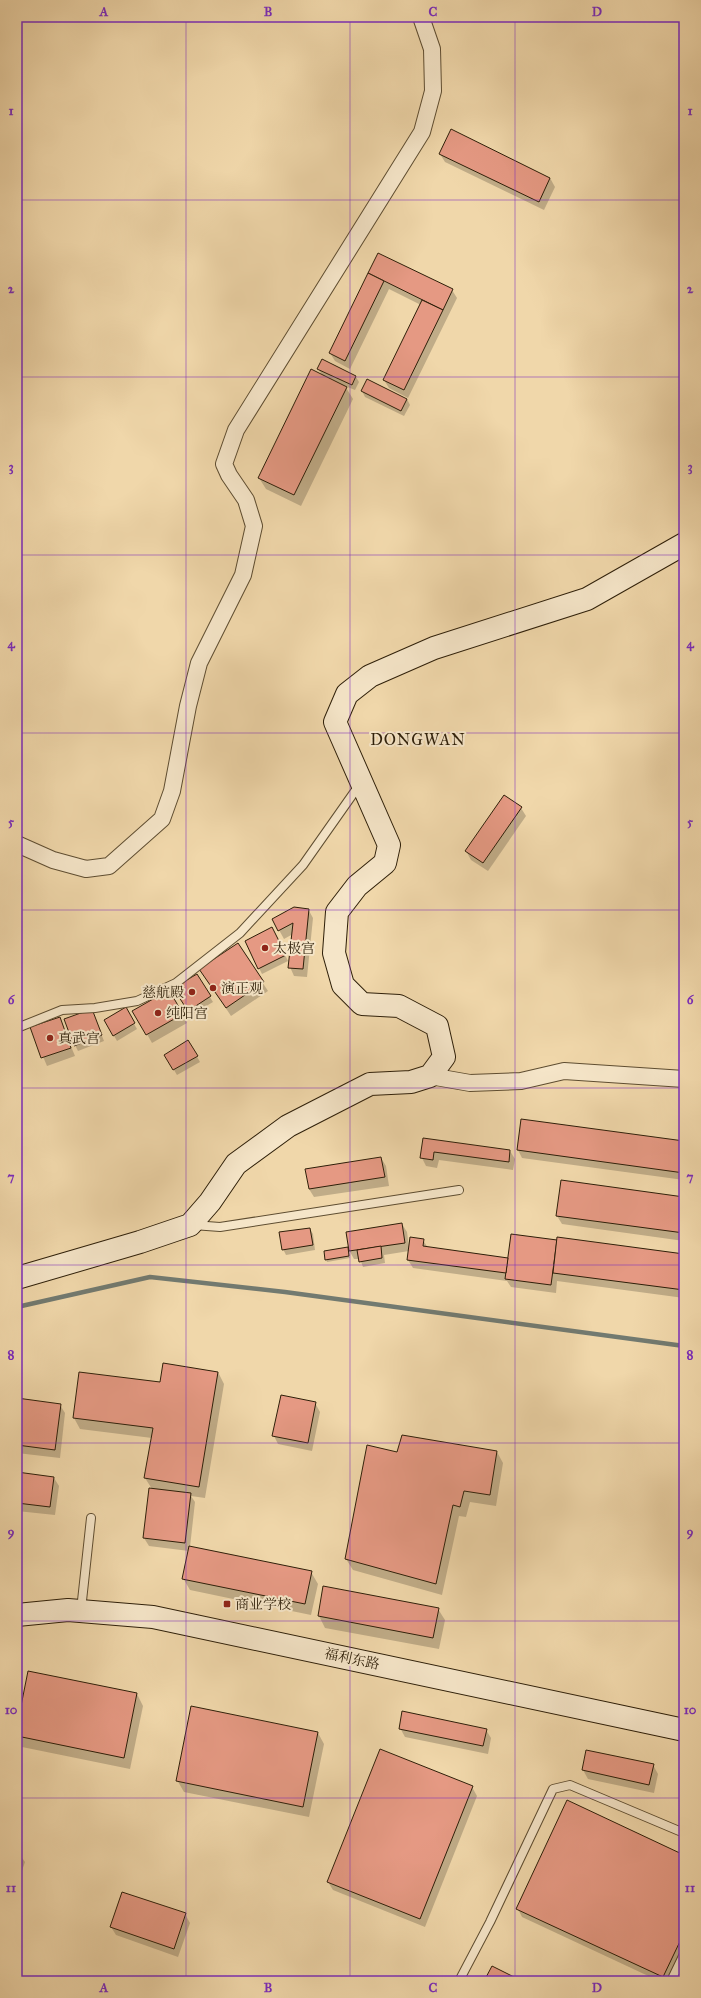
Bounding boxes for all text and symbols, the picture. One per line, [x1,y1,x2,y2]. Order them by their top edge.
text: A [99,4,109,20]
text: B [264,4,273,20]
text: C [429,4,438,20]
text: D [592,4,602,20]
text: 1 [8,103,14,119]
text: 1 [687,103,693,119]
text: 2 [8,281,15,297]
text: 2 [687,281,694,297]
text: 3 [8,459,14,475]
text: 3 [687,459,693,475]
text: 4 [7,636,15,652]
text: 4 [686,636,694,652]
district label: DONGWAN [370,730,466,749]
text: 5 [8,814,15,830]
text: 5 [687,814,694,830]
place label: 太极宫 [273,940,315,957]
marker: 太极宫 [260,943,270,953]
place label: 演正观 [221,980,263,997]
marker: 演正观 [208,983,218,993]
place label: 慈航殿 [142,984,184,1001]
marker: 慈航殿 [187,987,197,997]
text: 6 [8,992,16,1008]
text: 6 [687,992,695,1008]
place label: 纯阳宫 [166,1005,208,1022]
marker: 纯阳宫 [153,1008,163,1018]
place label: 真武宫 [58,1030,100,1047]
marker: 真武宫 [45,1033,55,1043]
text: 7 [8,1169,15,1185]
text: 7 [687,1169,694,1185]
text: 8 [8,1347,15,1363]
text: 8 [687,1347,694,1363]
text: 9 [8,1524,15,1540]
text: 9 [687,1524,694,1540]
place label: 商业学校 [235,1596,291,1613]
marker: 商业学校 [222,1599,232,1609]
street label: 福利东路 [323,1645,381,1673]
text: 10 [5,1702,18,1718]
text: 10 [684,1702,697,1718]
text: 11 [6,1880,16,1896]
text: 11 [685,1880,695,1896]
text: A [99,1980,109,1996]
text: B [264,1980,273,1996]
text: C [429,1980,438,1996]
text: D [592,1980,602,1996]

